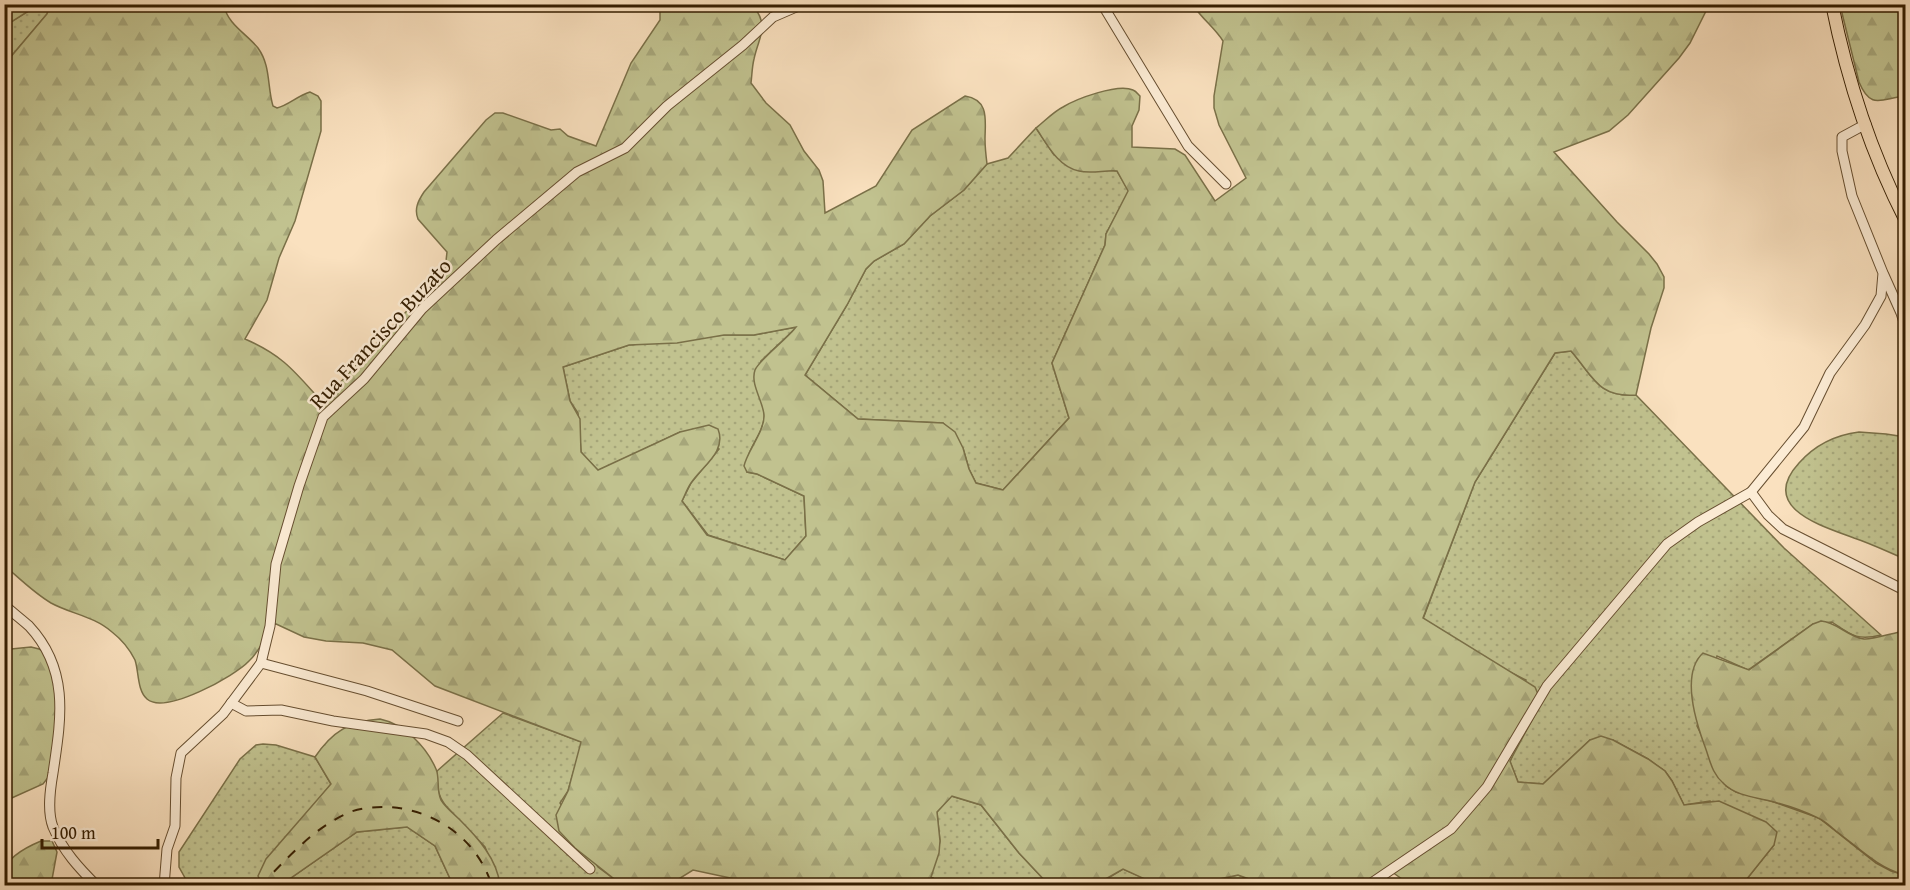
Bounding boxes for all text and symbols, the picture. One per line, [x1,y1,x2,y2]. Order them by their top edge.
street label: Rua Francisco Buzato [301,250,459,416]
scale bar [42,812,158,850]
text: 100 m [51,819,96,846]

